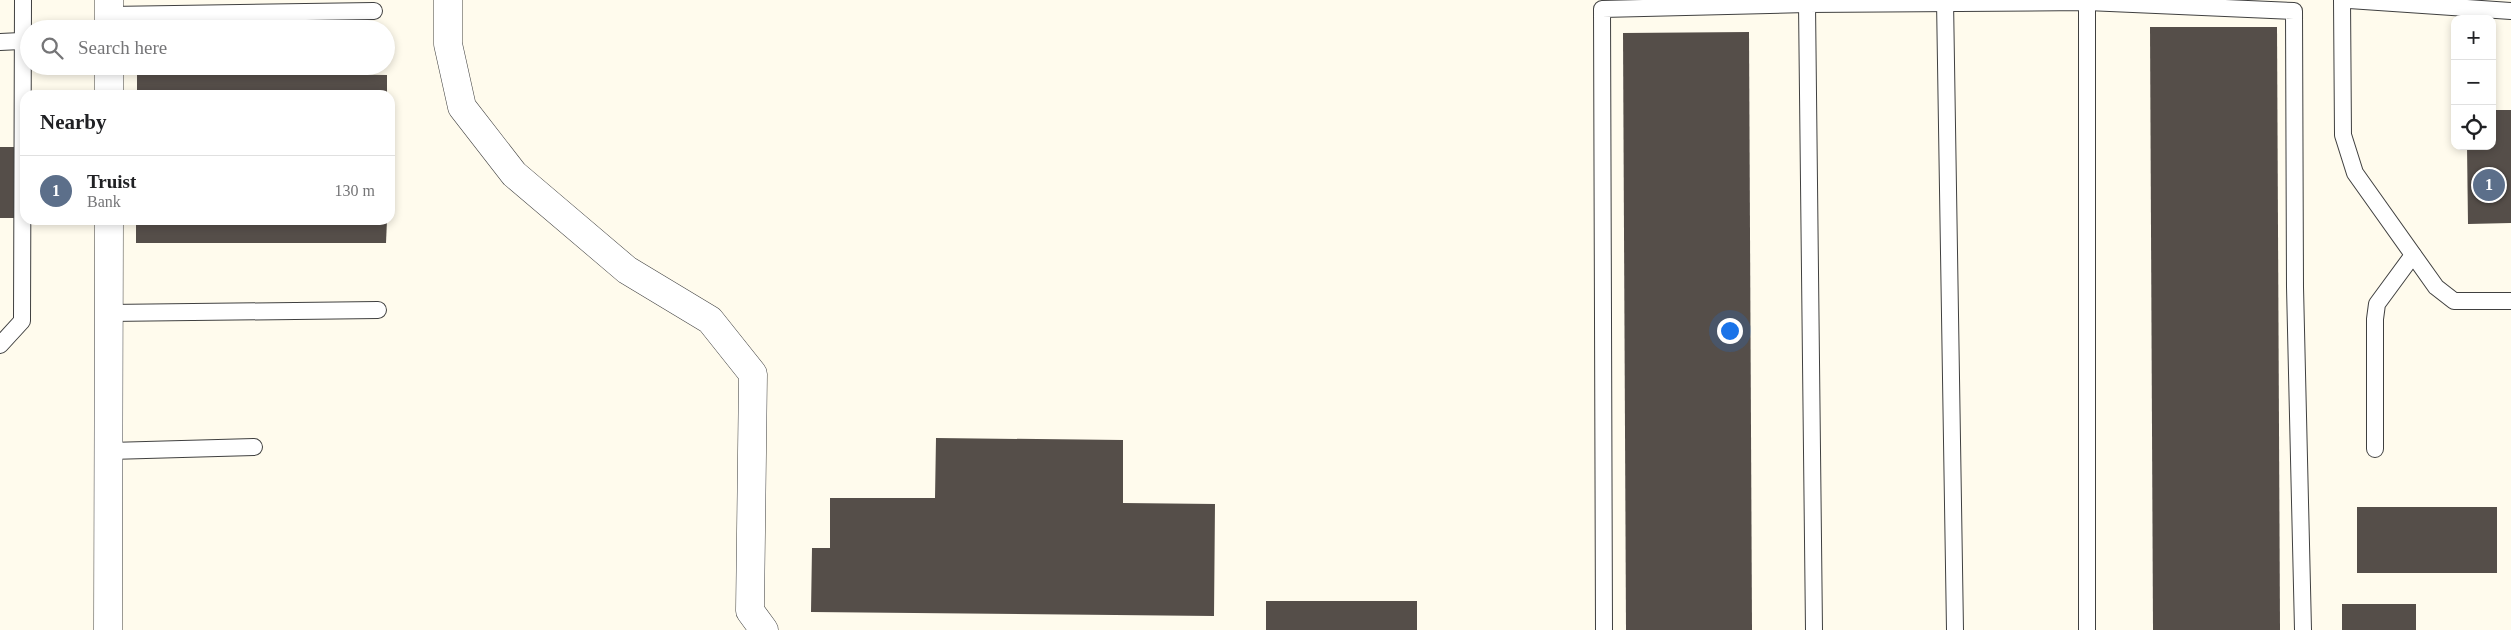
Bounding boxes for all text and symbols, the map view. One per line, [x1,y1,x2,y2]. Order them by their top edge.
map controls [2451,15,2496,150]
button: + [2451,15,2496,60]
search box [20,20,395,75]
icon: search [38,34,66,62]
text: Search here [78,37,167,58]
button: − [2451,60,2496,105]
button: locate [2451,105,2496,150]
text: Nearby [40,110,107,134]
pin: 1 [2473,166,2505,204]
text: Truist [87,171,136,192]
text: 1 [52,182,60,199]
text: 130 m [335,182,375,199]
text: Bank [87,193,121,210]
your location [1717,318,1743,344]

